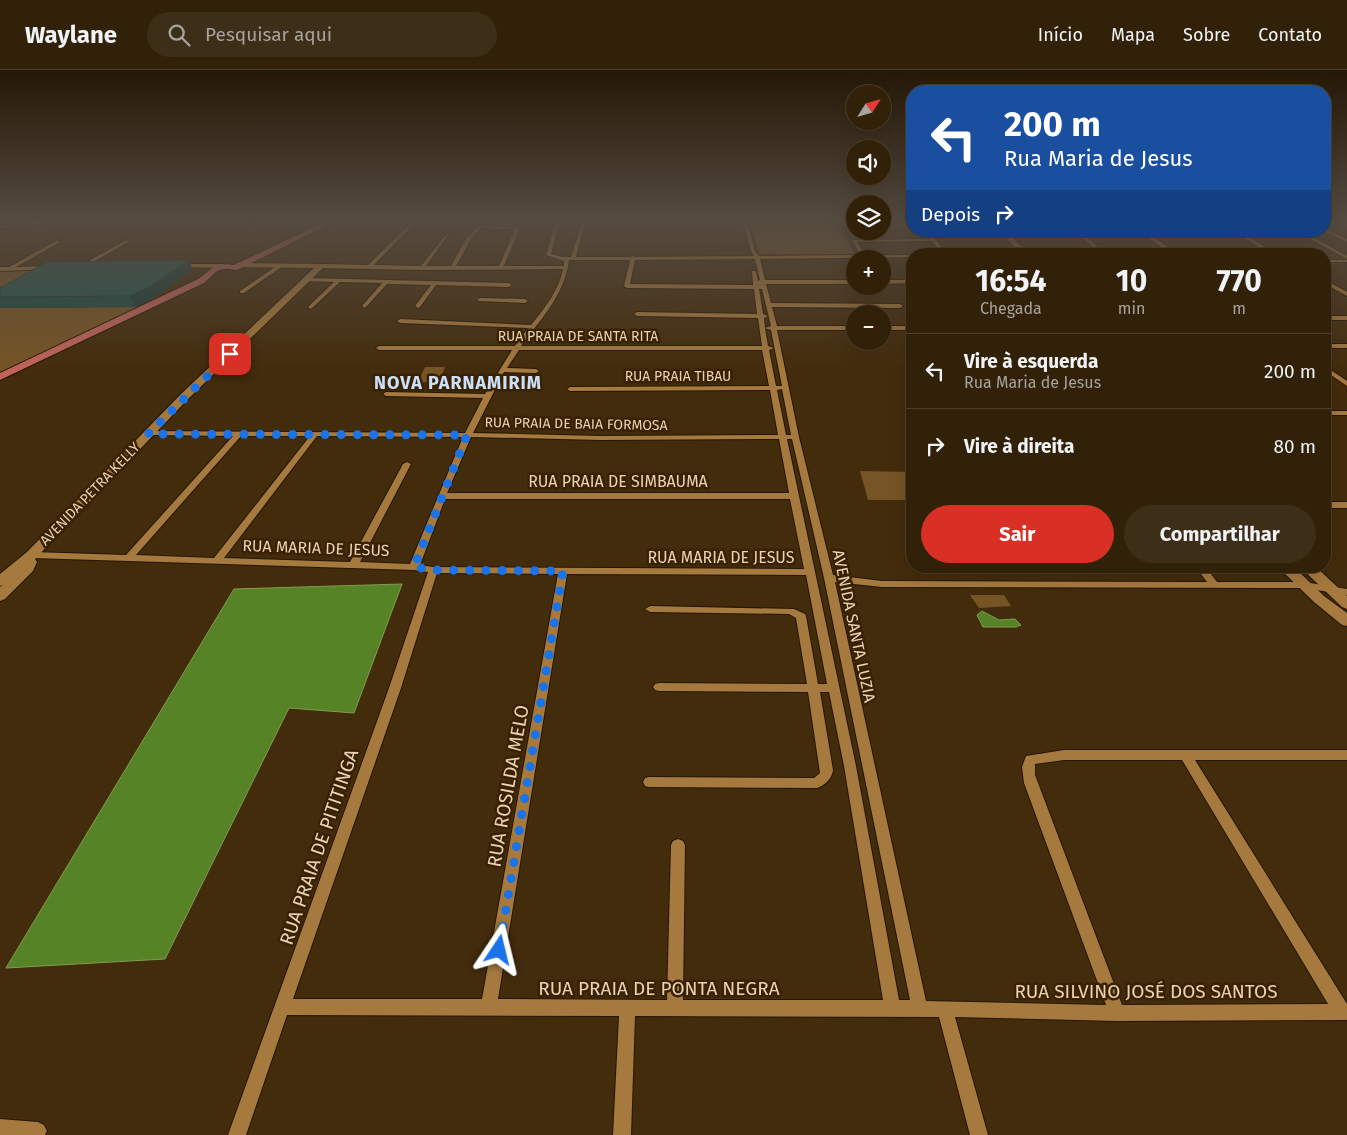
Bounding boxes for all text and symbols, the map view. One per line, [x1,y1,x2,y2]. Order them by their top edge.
search box [147,12,497,57]
text: Waylane [25,21,117,49]
icon: search [165,21,193,49]
text: Pesquisar aqui [205,23,332,46]
text: Início [1038,24,1083,46]
text: Mapa [1111,24,1155,46]
text: Sobre [1183,24,1230,46]
text: Contato [1258,24,1322,46]
north arrow [846,85,891,130]
map controls [846,85,891,350]
text: 200 m [1004,103,1101,145]
icon: left [921,105,986,170]
button: sound [846,140,891,185]
text: Rua Maria de Jesus [1004,145,1193,172]
button: layers [846,195,891,240]
icon: right [990,200,1018,228]
text: Depois [921,203,980,226]
button: + [846,250,891,295]
text: 16:54 [975,263,1047,299]
text: 10 [1116,263,1147,299]
text: 770 [1216,263,1262,299]
text: Chegada [980,299,1042,318]
text: min [1118,299,1145,318]
text: m [1232,299,1246,318]
button: − [846,305,891,350]
street label: RUA PRAIA DE SANTA RITA [498,328,658,345]
pin [209,333,251,375]
icon: arrive [216,340,244,368]
text: Vire à esquerda [964,350,1098,373]
icon: left [921,357,949,385]
text: 200 m [1264,360,1316,383]
street label: RUA PRAIA TIBAU [625,368,731,385]
district label: NOVA PARNAMIRIM [374,372,542,394]
text: Rua Maria de Jesus [964,373,1101,392]
street label: RUA PRAIA DE BAIA FORMOSA [484,414,668,434]
icon: right [921,432,949,460]
text: Vire à direita [964,435,1074,458]
text: 80 m [1274,435,1316,458]
street label: AVENIDA PETRA KELLY [36,439,144,549]
street label: RUA PRAIA DE SIMBAUMA [528,472,709,491]
button: Sair [921,505,1114,563]
button: Compartilhar [1124,505,1316,563]
street label: RUA MARIA DE JESUS [242,536,390,560]
street label: RUA MARIA DE JESUS [647,548,795,567]
street label: AVENIDA SANTA LUZIA [829,548,880,705]
street label: RUA ROSILDA MELO [482,703,534,869]
street label: RUA PRAIA DE PITITINGA [275,746,363,948]
position arrow [472,923,524,975]
street label: RUA PRAIA DE PONTA NEGRA [538,977,780,1000]
street label: RUA SILVINO JOSÉ DOS SANTOS [1015,980,1278,1003]

